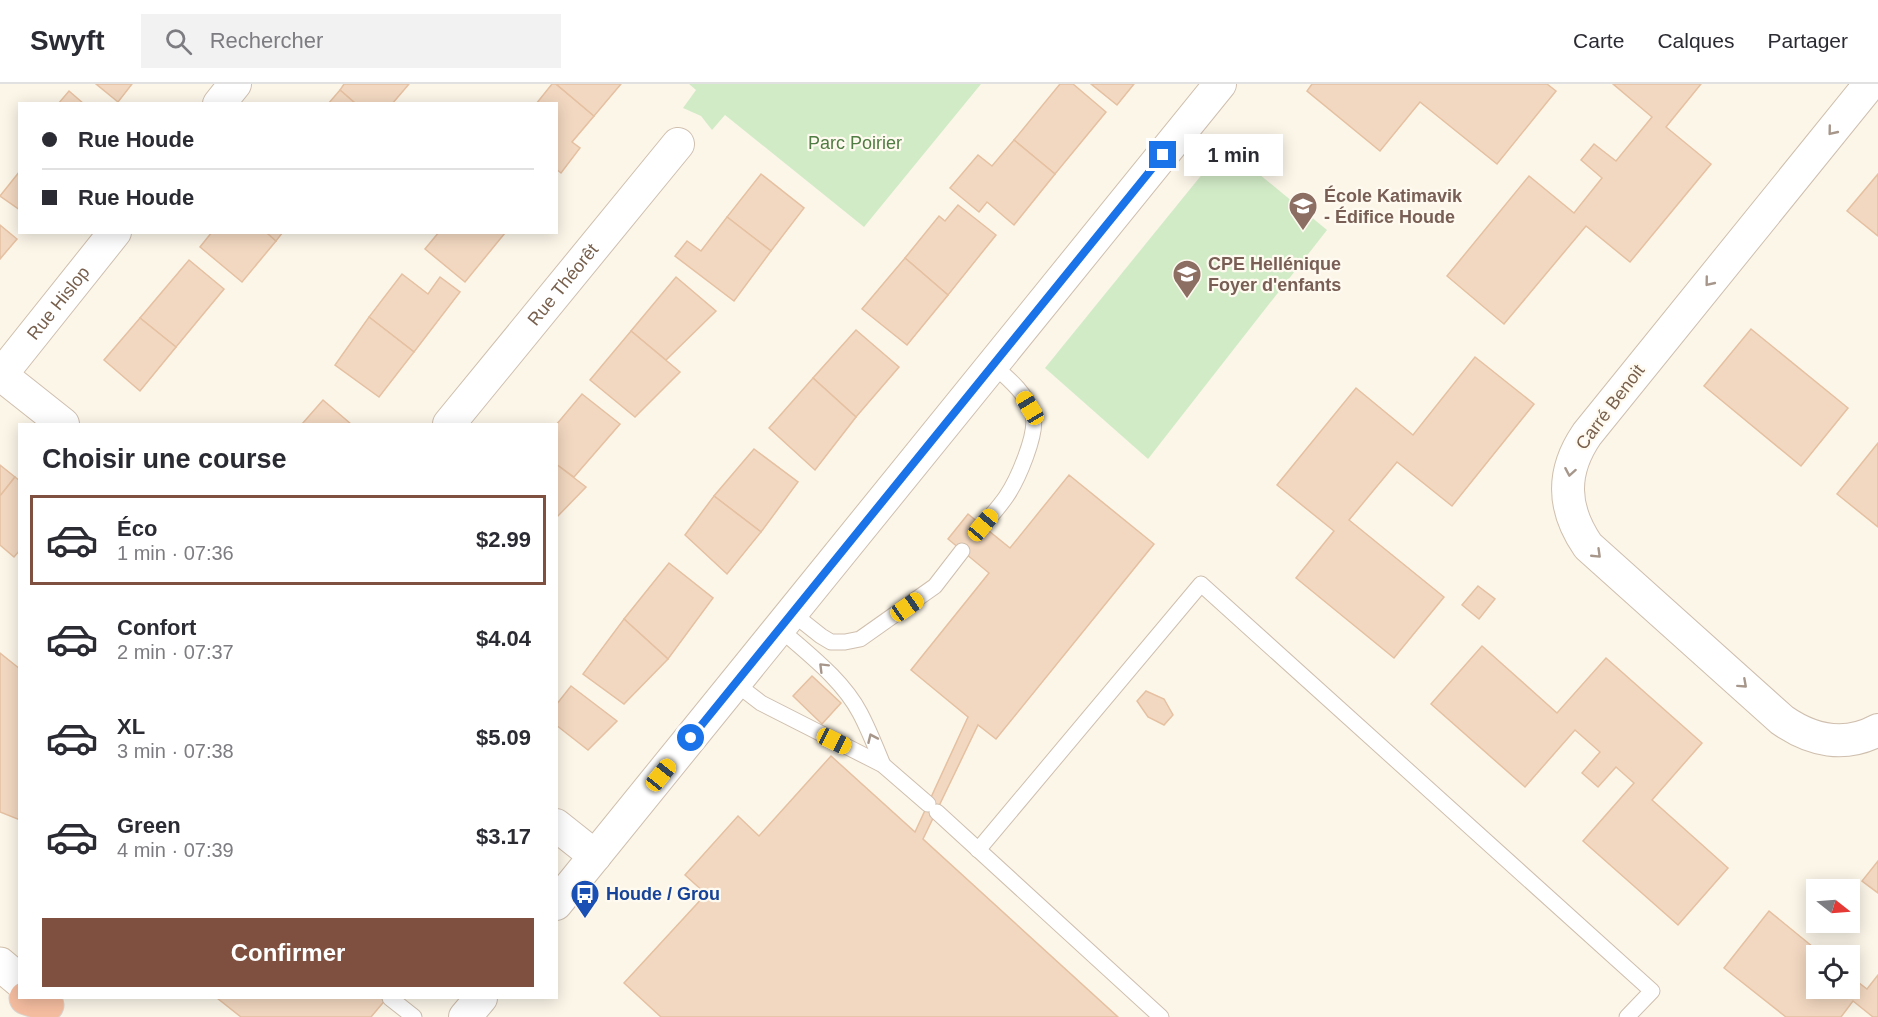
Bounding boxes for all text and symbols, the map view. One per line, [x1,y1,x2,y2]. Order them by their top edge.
search box [141,14,561,68]
text: Swyft [30,25,105,56]
icon: search [162,25,195,58]
text: Rechercher [210,28,323,53]
text: Carte [1573,29,1624,52]
text: Calques [1657,29,1734,52]
text: Partager [1767,29,1848,52]
one-way arrow [1828,124,1839,135]
text: Rue Houde [78,127,194,152]
park label: Parc Poirier [808,133,902,153]
callout: 1 min [1184,134,1283,176]
route end [1149,141,1176,168]
text: 1 min [1207,144,1260,166]
text: Rue Houde [78,185,194,210]
place label: École Katimavik - Édifice Houde [1324,185,1463,227]
school or university icon: École Katimavik - Édifice Houde [1287,190,1319,232]
street label: Rue Théorêt [524,240,602,330]
place label: CPE Hellénique Foyer d'enfants [1208,254,1341,295]
school or university icon: CPE Hellénique Foyer d'enfants [1171,258,1203,300]
street label: Rue Hislop [23,262,94,344]
one-way arrow [1705,275,1716,286]
street label: Carré Benoit [1572,361,1648,453]
car [1013,388,1047,428]
text: Choisir une course [42,444,287,474]
one-way arrow [1564,467,1577,477]
car [965,505,1001,545]
icon: car [45,513,99,567]
text: Éco [117,516,157,541]
text: $2.99 [476,527,531,552]
text: 1 min · 07:36 [117,542,234,564]
one-way arrow [1591,547,1601,558]
car [887,589,927,625]
icon: car [45,612,99,666]
text: Confort [117,615,196,640]
text: $4.04 [476,626,531,651]
text: 2 min · 07:37 [117,641,234,663]
one-way arrow [819,664,830,675]
one-way arrow [1736,677,1747,688]
icon: car [45,711,99,765]
text: XL [117,714,145,739]
route start [677,724,704,751]
text: $5.09 [476,725,531,750]
car [814,725,854,757]
one-way arrow [867,734,879,745]
text: 3 min · 07:38 [117,740,234,762]
car [643,755,679,795]
icon: car [45,810,99,864]
text: Green [117,813,181,838]
text: $3.17 [476,824,531,849]
text: 4 min · 07:39 [117,839,234,861]
bus stop icon: Houde / Grou [569,878,601,920]
north arrow [1806,879,1860,933]
map controls [1806,879,1860,999]
place label: Houde / Grou [606,884,720,904]
button: Confirmer [42,918,534,987]
button: locate [1806,945,1860,999]

